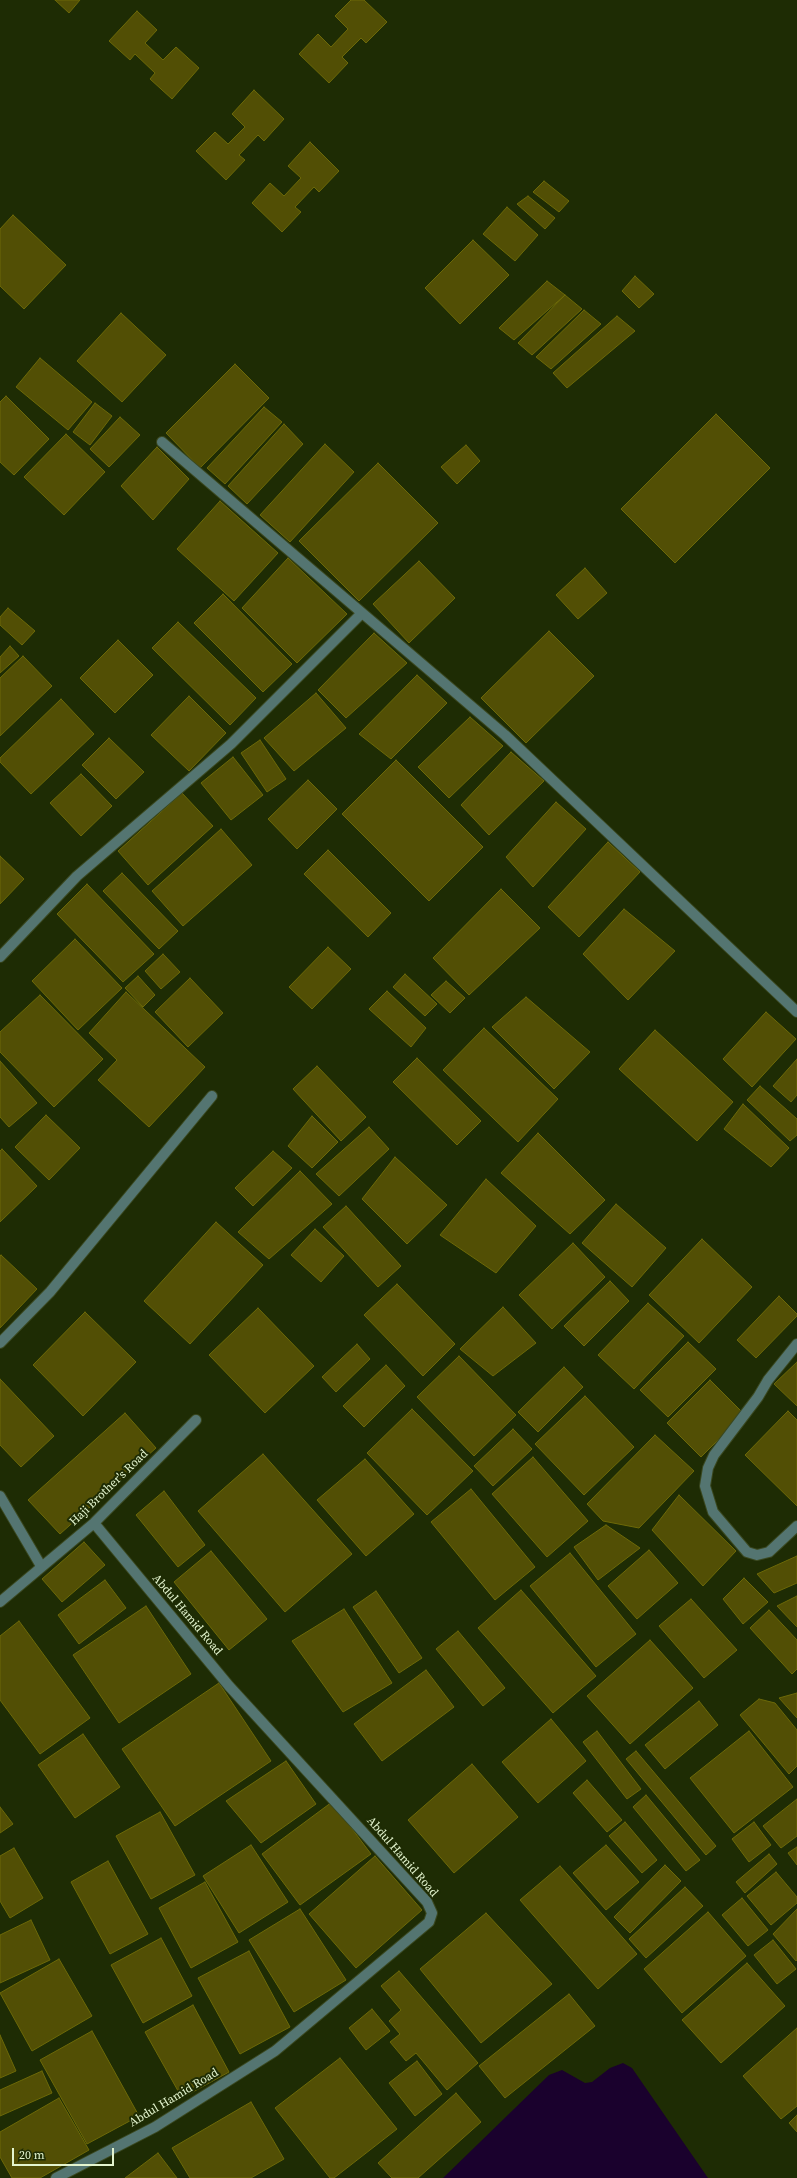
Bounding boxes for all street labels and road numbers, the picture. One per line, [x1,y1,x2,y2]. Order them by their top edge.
street label: Haji Brother's Road [67,1447,151,1529]
street label: Abdul Hamid Road [149,1572,225,1658]
street label: Abdul Hamid Road [363,1814,441,1900]
street label: Abdul Hamid Road [127,2066,221,2130]

